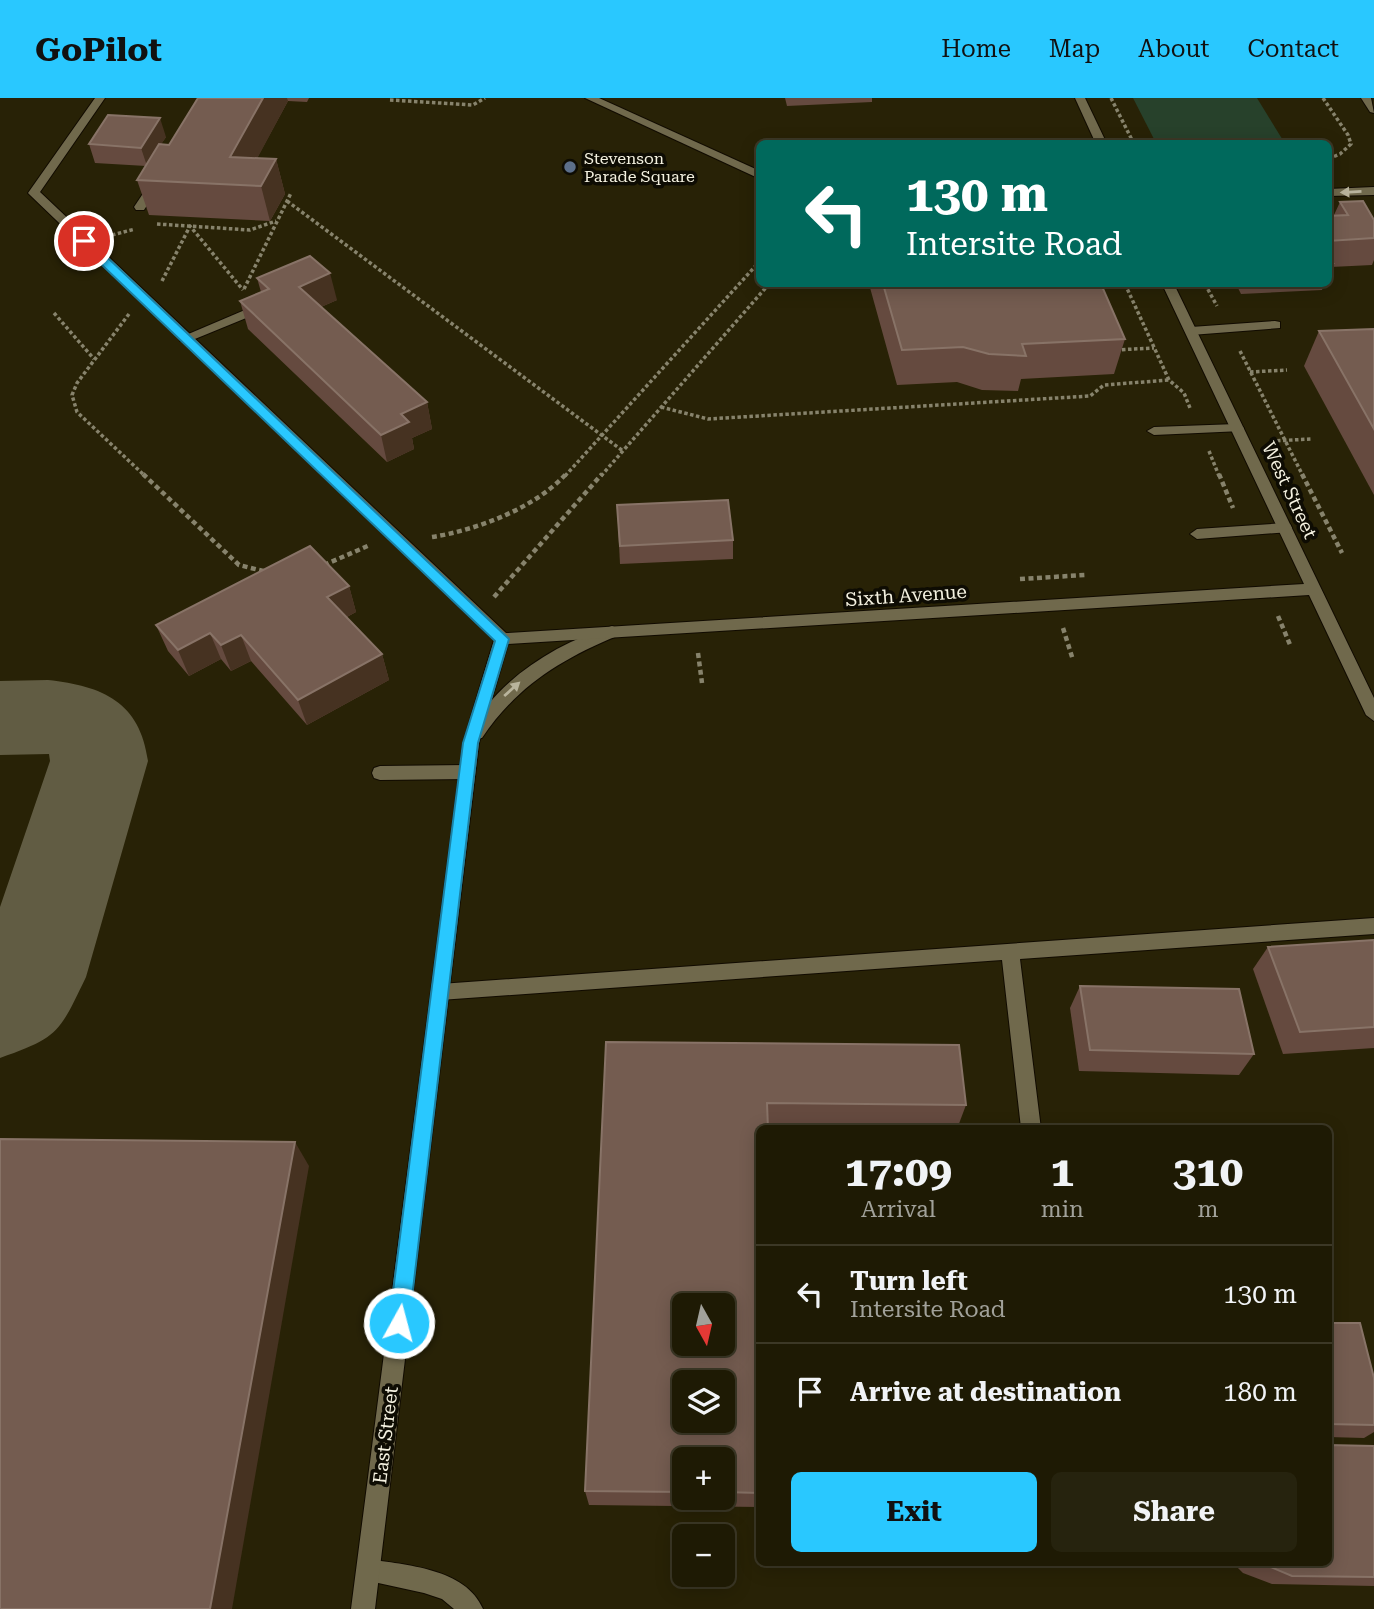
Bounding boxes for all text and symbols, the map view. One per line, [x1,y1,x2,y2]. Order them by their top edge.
text: GoPilot [35,30,162,69]
text: Home [941,35,1011,63]
text: Map [1049,35,1100,63]
text: About [1138,35,1209,63]
text: Contact [1247,35,1339,63]
place label: Stevenson Parade Square [584,149,695,186]
marker: Stevenson Parade Square [562,159,578,175]
text: 130 m [906,166,1048,223]
icon: left [791,168,882,259]
one-way arrow [1340,187,1362,198]
pin [54,211,114,271]
icon: arrive [65,222,103,260]
text: Intersite Road [906,225,1122,263]
street label: West Street [1257,438,1322,542]
street label: Sixth Avenue [844,580,968,611]
one-way arrow [503,681,521,697]
text: 17:09 [845,1147,952,1196]
text: 1 [1051,1147,1074,1196]
text: 310 [1173,1147,1243,1196]
text: Arrival [861,1196,936,1223]
text: min [1041,1196,1084,1223]
text: m [1197,1196,1218,1223]
text: Turn left [850,1266,968,1296]
icon: left [791,1275,829,1313]
text: 130 m [1223,1279,1297,1309]
position arrow [362,1286,436,1360]
north arrow [672,1293,735,1356]
map controls [672,1293,735,1587]
text: Intersite Road [850,1296,1005,1323]
button: layers [672,1370,735,1433]
icon: arrive [791,1373,829,1411]
text: Arrive at destination [850,1377,1121,1407]
text: 180 m [1223,1377,1297,1407]
street label: East Street [368,1385,403,1485]
button: + [672,1447,735,1510]
button: Exit [791,1472,1037,1552]
button: Share [1051,1472,1297,1552]
button: − [672,1524,735,1587]

